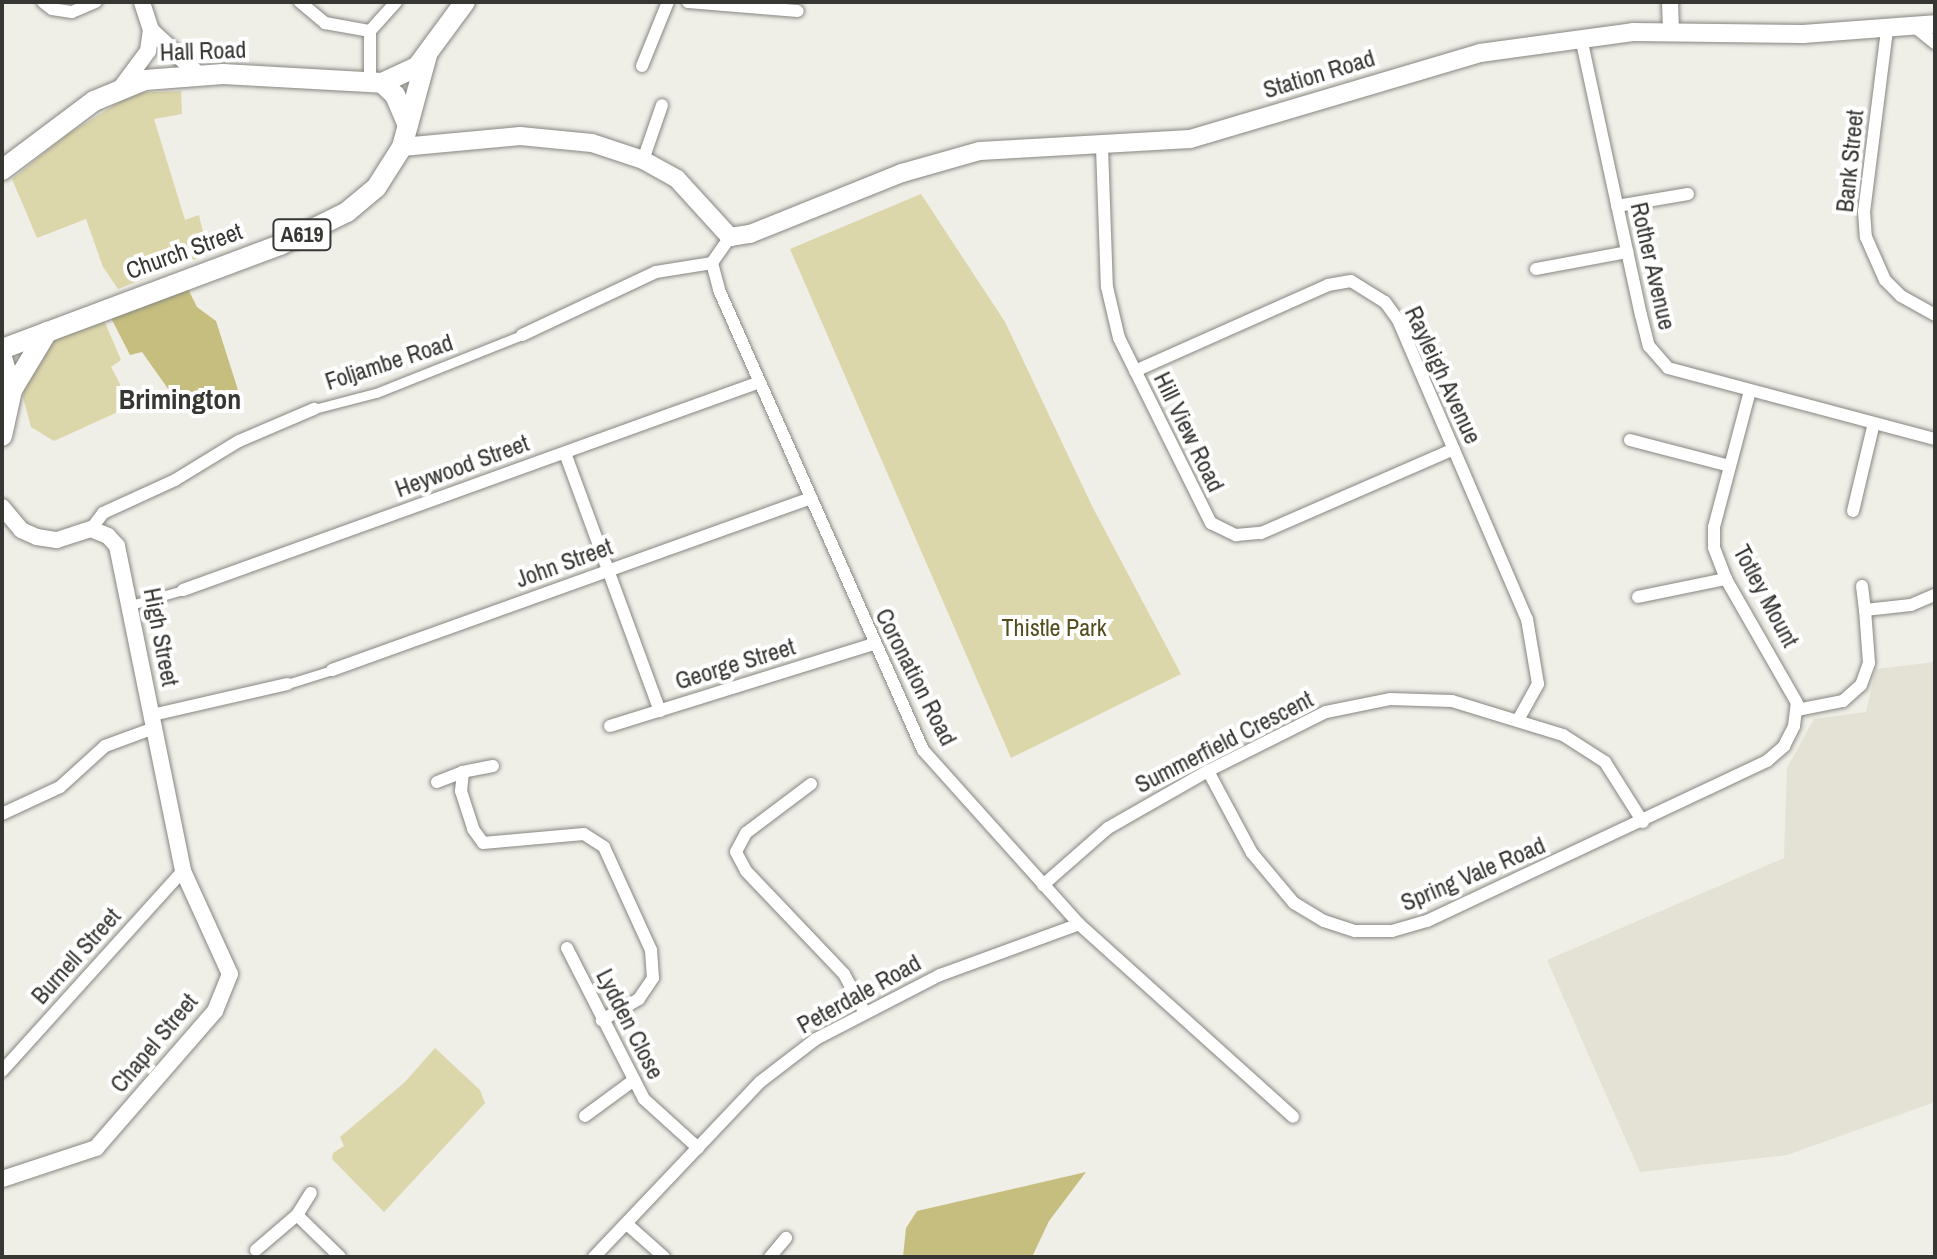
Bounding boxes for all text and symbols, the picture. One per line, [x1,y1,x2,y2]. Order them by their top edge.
street label: Hall Road [159,35,247,67]
street label: Station Road [1260,43,1378,105]
street label: Bank Street [1830,108,1870,214]
street label: Rother Avenue [1624,199,1682,333]
street label: Church Street [122,217,246,285]
road number: A619 [272,217,332,253]
street label: Rayleigh Avenue [1398,301,1488,449]
street label: Foljambe Road [322,328,456,396]
street label: Hill View Road [1148,367,1230,497]
district label: Brimington [119,382,241,416]
street label: Heywood Street [391,429,533,503]
street label: John Street [512,532,616,594]
street label: Totley Mount [1727,540,1805,652]
street label: High Street [137,585,185,689]
street label: Coronation Road [869,604,963,750]
park label: Thistle Park [1002,614,1106,642]
street label: George Street [672,632,798,696]
street label: Summerfield Crescent [1130,685,1318,799]
street label: Spring Vale Road [1397,831,1549,917]
street label: Burnell Street [25,902,127,1010]
street label: Peterdale Road [792,948,926,1040]
street label: Lydden Close [590,964,670,1084]
street label: Chapel Street [104,988,204,1098]

